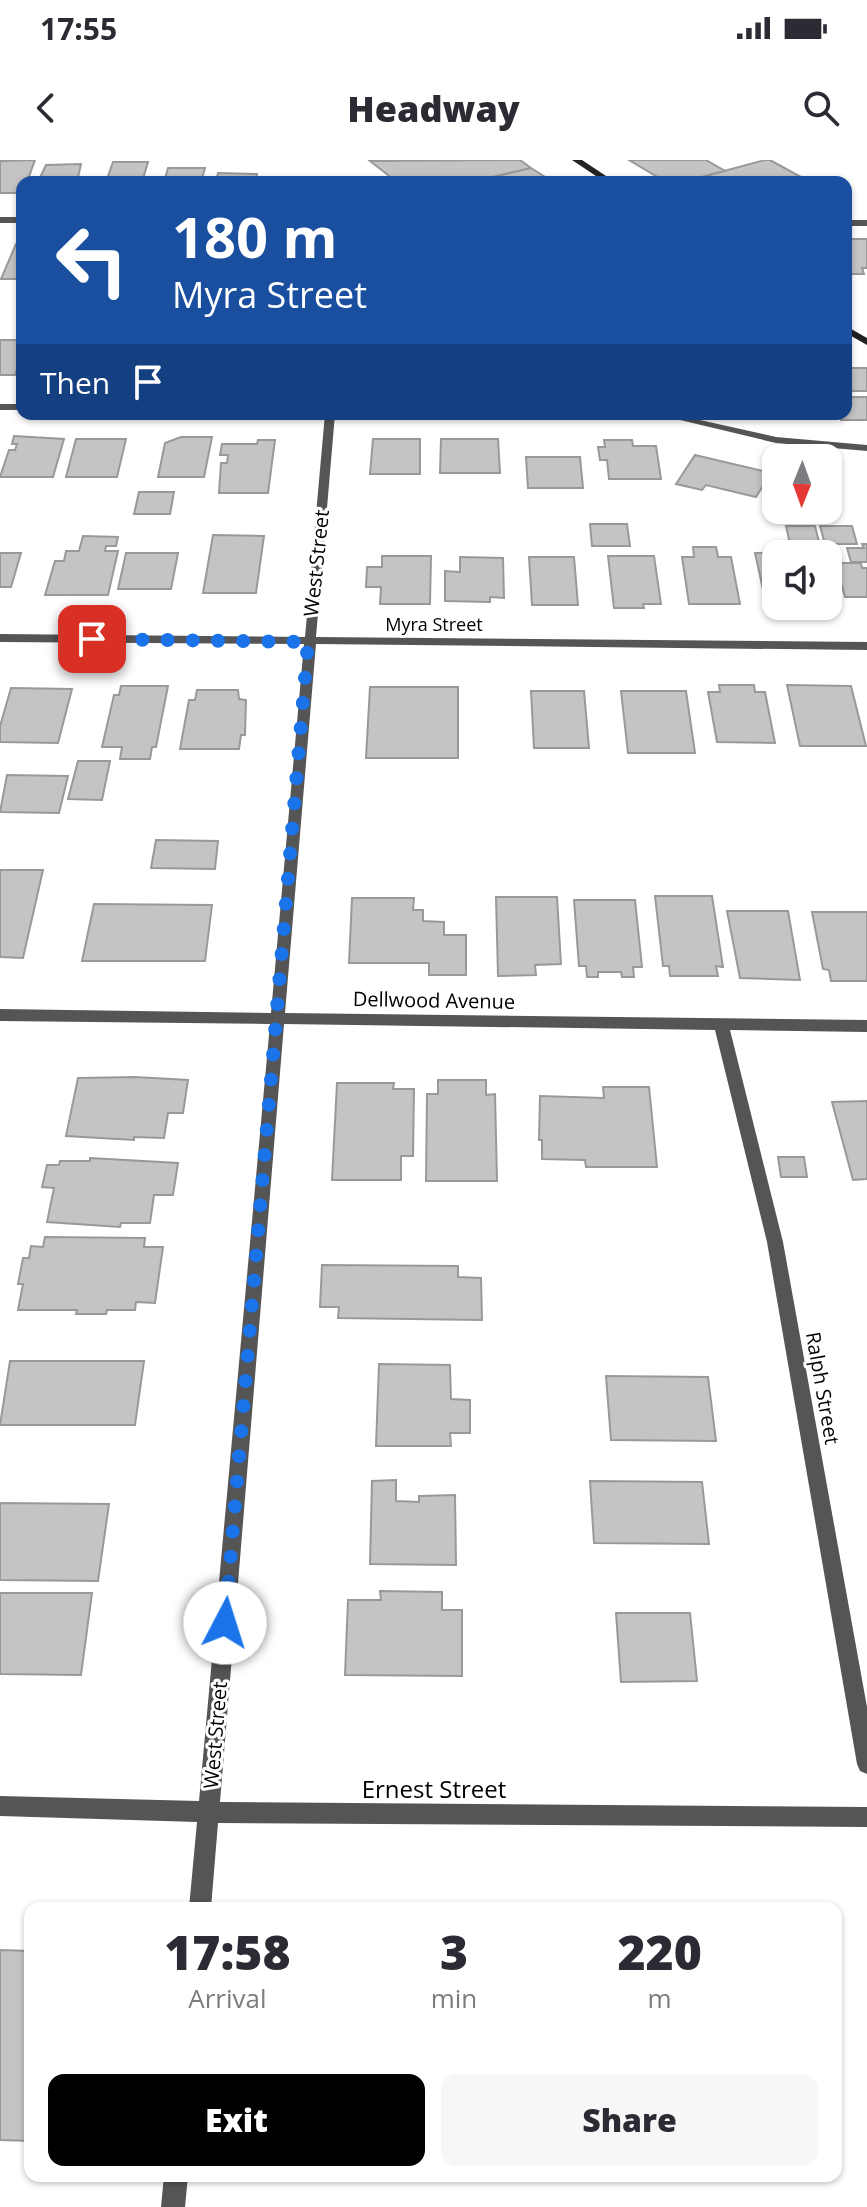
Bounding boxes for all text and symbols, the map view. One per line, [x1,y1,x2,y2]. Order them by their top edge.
text: 17:55 [40,8,117,49]
text: Headway [347,84,520,133]
icon: back [24,86,68,130]
icon: search [799,86,843,130]
text: 180 m [172,198,338,274]
icon: left [40,208,144,312]
text: Myra Street [172,270,367,319]
icon: arrive [126,360,170,404]
text: Then [40,362,110,403]
north arrow [762,444,842,524]
map controls [762,444,842,620]
street label: West Street [297,508,335,618]
button: sound [762,540,842,620]
pin [58,605,126,673]
street label: Myra Street [385,612,483,636]
icon: arrive [70,617,114,661]
street label: Dellwood Avenue [353,985,515,1015]
street label: Ralph Street [800,1329,846,1447]
position arrow [183,1581,267,1665]
street label: West Street [197,1680,233,1790]
street label: Ernest Street [362,1772,506,1805]
text: 17:58 [164,1919,291,1984]
text: 3 [440,1919,468,1984]
text: 220 [617,1919,702,1984]
text: Arrival [188,1980,266,2016]
text: min [431,1980,477,2016]
text: m [648,1980,672,2016]
button: Exit [48,2074,425,2166]
button: Share [441,2074,818,2166]

